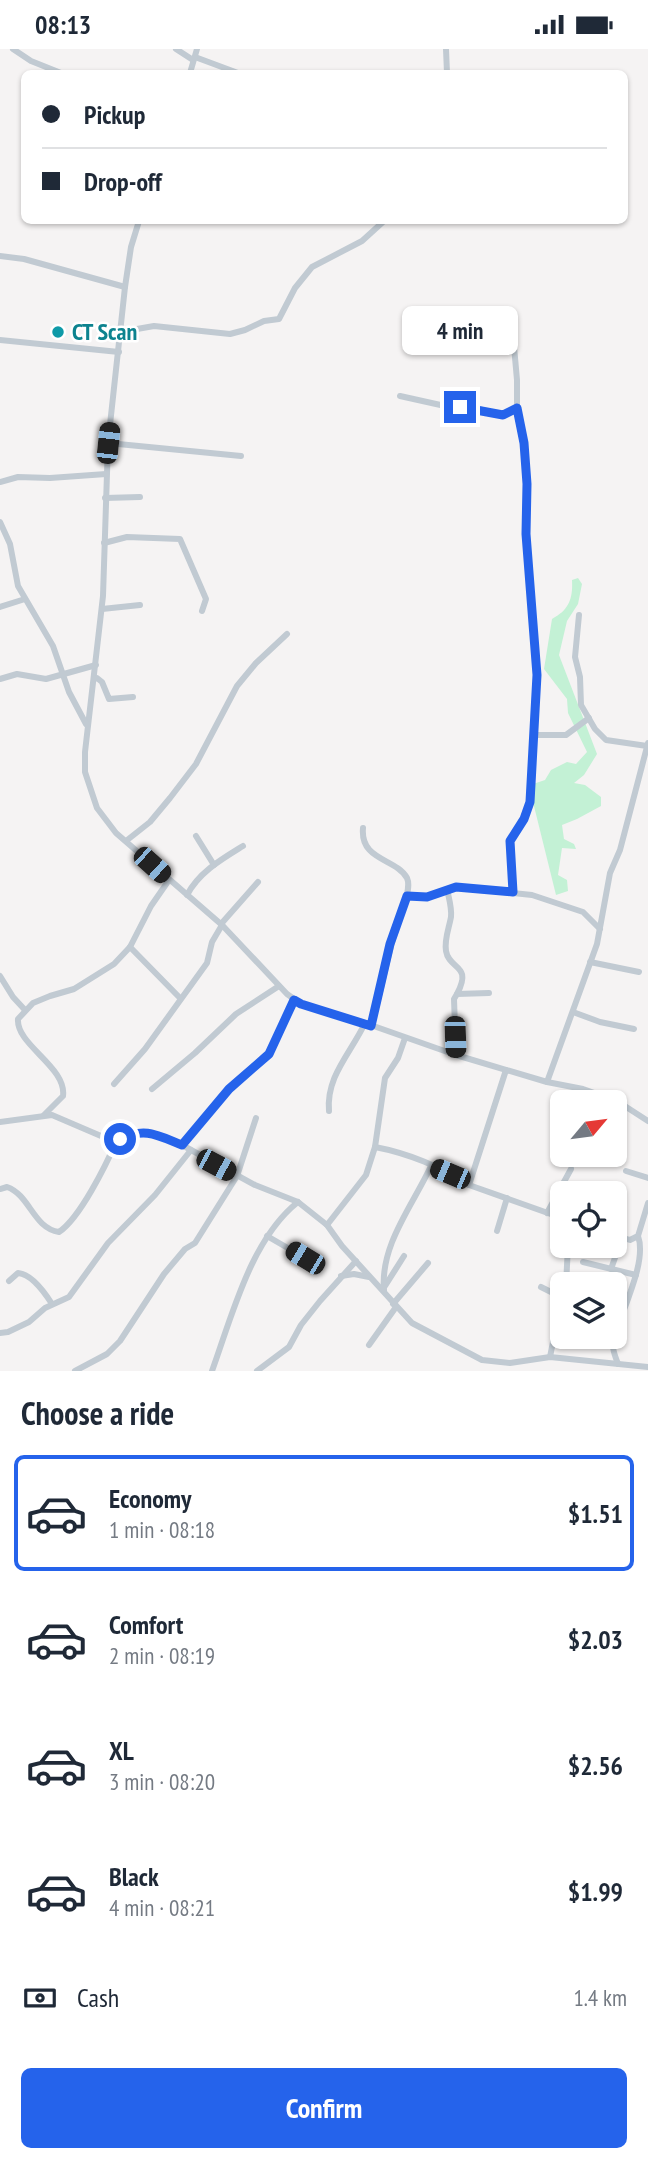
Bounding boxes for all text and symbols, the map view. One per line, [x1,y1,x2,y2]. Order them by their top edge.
text: 08:13 [35,8,91,41]
text: Pickup [84,98,145,131]
text: Drop-off [84,165,162,198]
callout: 4 min [402,305,518,355]
place label: CT Scan [72,316,137,347]
text: 4 min [437,316,483,345]
marker: CT Scan [50,324,66,340]
route end [444,391,476,423]
car [96,421,121,465]
car [130,843,175,887]
car [444,1016,467,1058]
north arrow [550,1090,626,1167]
map controls [550,1090,627,1349]
route start [104,1123,136,1155]
car [193,1146,240,1184]
car [427,1156,474,1192]
button: locate [550,1181,627,1258]
car [282,1238,329,1278]
button: layers [550,1272,627,1349]
text: Choose a ride [21,1392,174,1434]
icon: car [25,1482,88,1545]
text: Economy [109,1482,191,1515]
text: $1.51 [568,1497,623,1530]
text: 1 min · 08:18 [109,1515,215,1544]
icon: car [25,1608,88,1671]
text: Comfort [109,1608,183,1641]
text: $2.03 [568,1623,623,1656]
text: 2 min · 08:19 [109,1641,215,1670]
icon: car [25,1734,88,1797]
text: XL [109,1734,134,1767]
text: $2.56 [568,1749,623,1782]
text: 3 min · 08:20 [109,1767,215,1796]
icon: car [25,1860,88,1923]
text: Black [109,1860,159,1893]
text: $1.99 [568,1875,623,1908]
text: 4 min · 08:21 [109,1893,215,1922]
icon: cash [21,1979,59,2017]
text: Cash [77,1981,119,2014]
text: 1.4 km [573,1983,627,2012]
button: Confirm [21,2068,627,2148]

